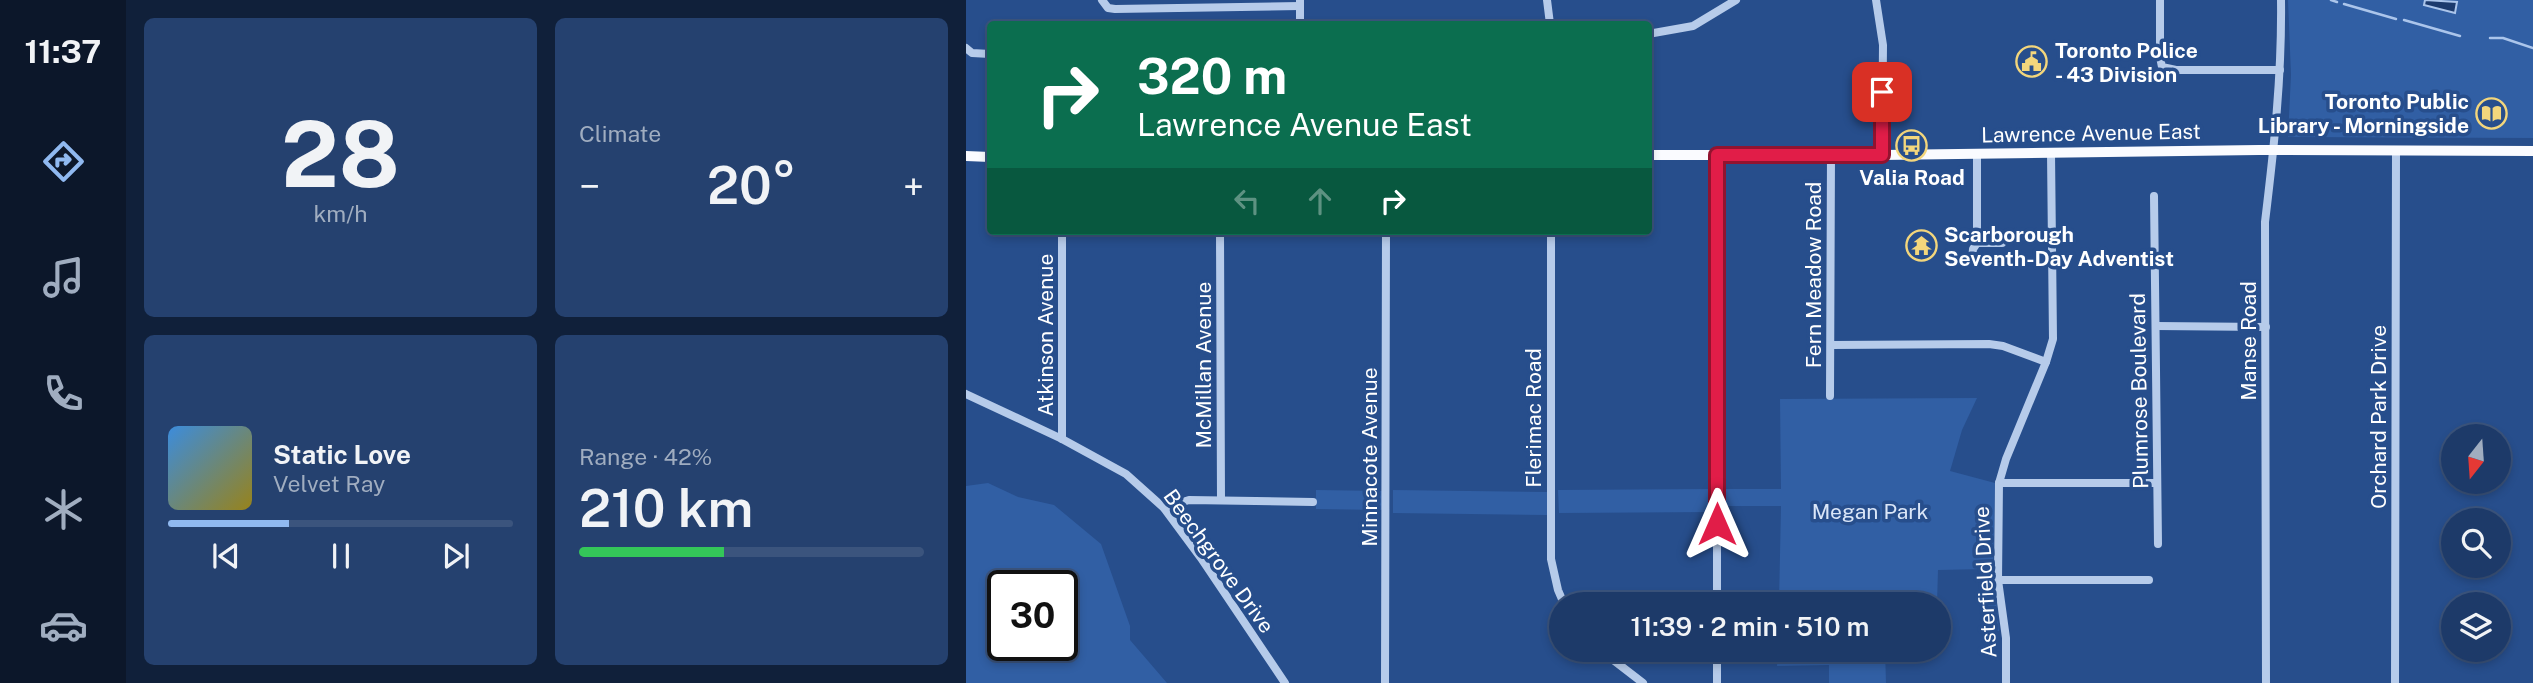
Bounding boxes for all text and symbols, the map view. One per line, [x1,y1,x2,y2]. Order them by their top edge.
text: 11:37 [25,33,101,70]
place label: Toronto Police - 43 Division [2055,38,2198,87]
public building icon: Toronto Police - 43 Division [2015,45,2049,79]
text: 320 m [1137,47,1287,105]
icon: right [1022,49,1113,140]
pin [1852,62,1912,122]
icon: arrive [1863,73,1901,111]
place label: Toronto Public Library - Morningside [2258,89,2469,138]
library icon: Toronto Public Library - Morningside [2475,96,2509,130]
text: 28 [281,101,400,207]
text: Lawrence Avenue East [1137,106,1472,143]
street label: Lawrence Avenue East [1981,119,2201,147]
text: Climate [579,120,661,147]
bus stop icon: Valia Road [1895,128,1929,162]
icon: directions [39,137,88,186]
text: 20° [707,155,796,216]
text: − [579,164,600,209]
text: + [903,164,924,209]
place label: Valia Road [1859,165,1965,190]
icon: left [1228,182,1266,220]
icon: ahead [1301,182,1339,220]
icon: right [1374,182,1412,220]
street label: Fern Meadow Road [1801,182,1826,368]
text: km/h [313,200,368,227]
place label: Scarborough Seventh-Day Adventist [1944,222,2174,271]
temple icon: Scarborough Seventh-Day Adventist [1904,229,1938,263]
icon: music [39,253,88,302]
street label: Atkinson Avenue [1033,254,1058,416]
street label: Manse Road [2236,281,2261,401]
street label: McMillan Avenue [1191,282,1216,448]
street label: Plumrose Boulevard [2125,293,2153,489]
street label: Orchard Park Drive [2366,325,2391,509]
street label: Flerimac Road [1521,348,1546,488]
street label: Minnacote Avenue [1357,367,1382,547]
icon: phone [39,369,88,418]
north arrow [2441,424,2511,494]
map controls [2441,424,2511,662]
text: Static Love [273,439,411,470]
text: Range · 42% [579,443,712,470]
text: Velvet Ray [273,470,385,497]
text: 210 km [579,478,753,539]
street label: Beechgrove Drive [1158,484,1280,638]
icon: climate [39,485,88,534]
position arrow [1680,487,1754,561]
park label: Megan Park [1812,499,1929,524]
street label: Asterfield Drive [1969,506,2001,658]
button: search [2441,508,2511,578]
icon: previous [207,537,245,575]
icon: pause [322,537,360,575]
icon: next [437,537,475,575]
speed limit sign: 30 [987,570,1078,661]
button: layers [2441,592,2511,662]
icon: car [39,601,88,650]
text: 11:39 · 2 min · 510 m [1631,611,1870,642]

